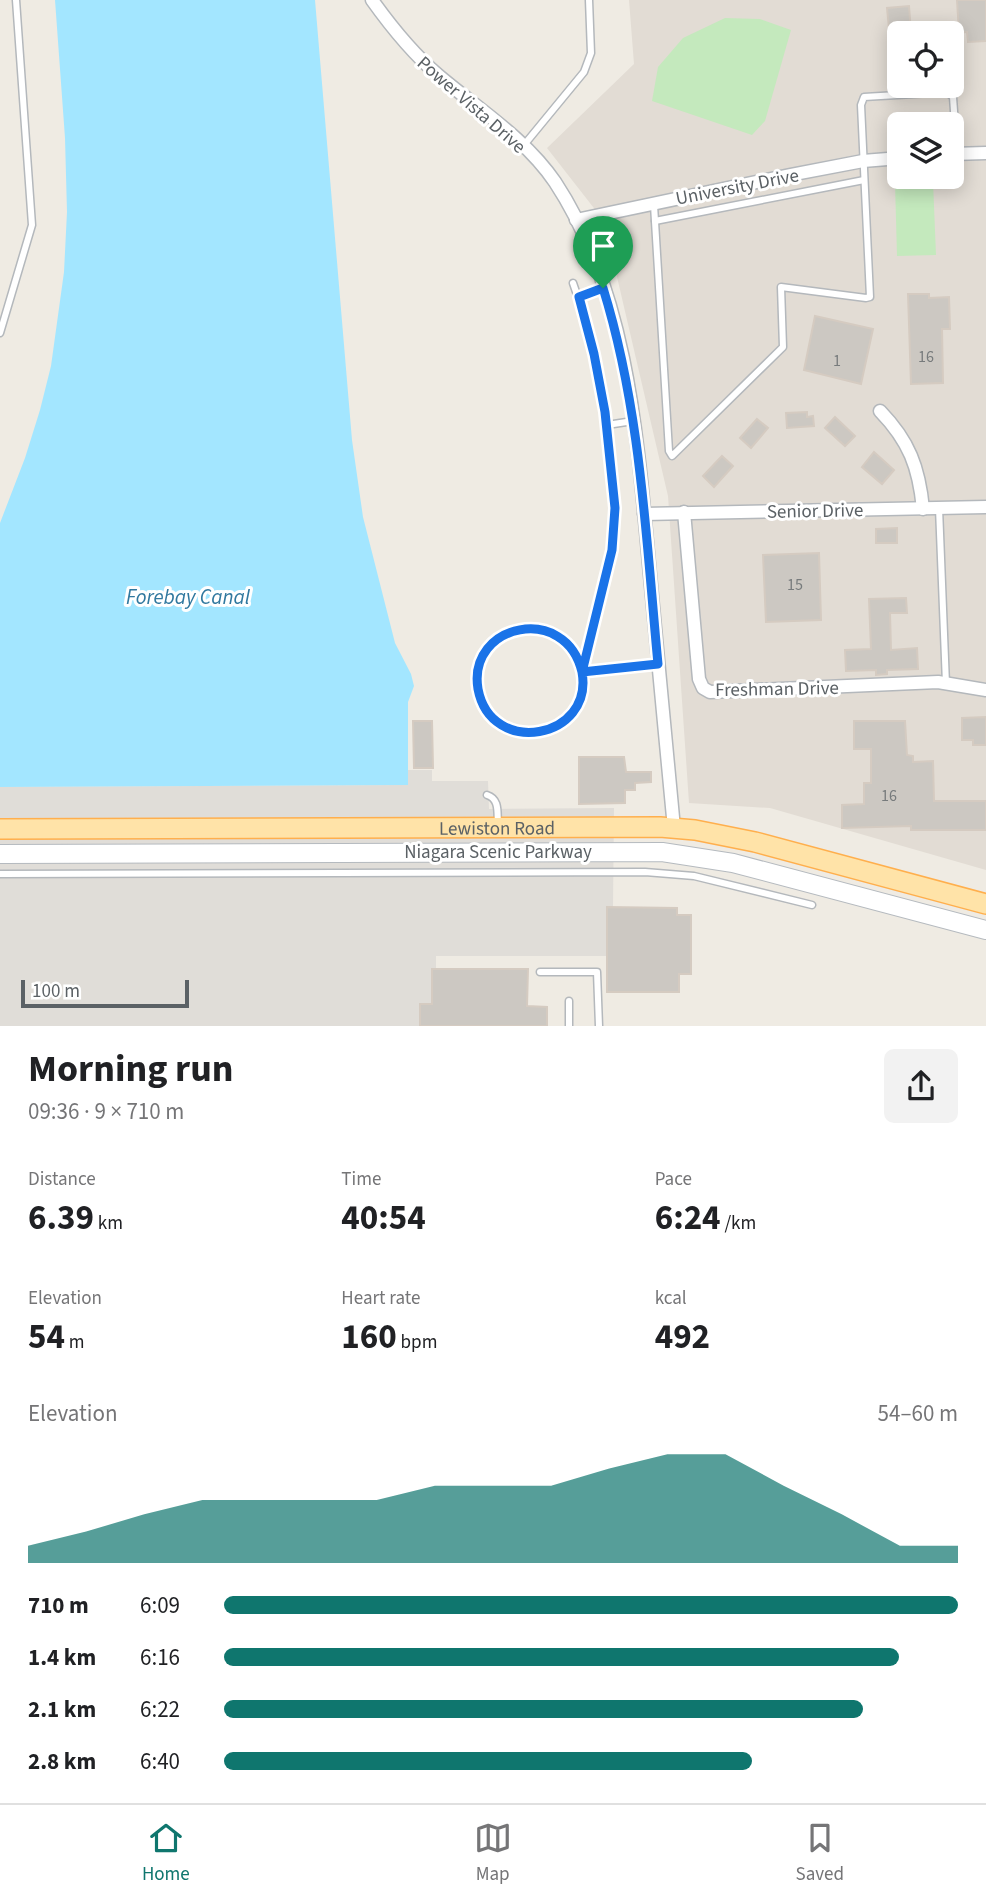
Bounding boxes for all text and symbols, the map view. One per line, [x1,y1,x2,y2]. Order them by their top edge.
map controls [887,21,964,189]
button: locate [887,21,964,98]
street label: Power Vista Drive [411,50,531,160]
button: layers [887,112,964,189]
street label: University Drive [673,162,801,213]
pin [573,216,633,288]
icon: arrive [584,227,622,265]
house number: 16 [918,346,934,368]
house number: 1 [833,350,841,372]
street label: Senior Drive [767,497,864,526]
house number: 15 [787,574,803,596]
water label: Forebay Canal [126,582,251,612]
street label: Freshman Drive [715,675,839,704]
house number: 16 [881,785,897,807]
street label: Lewiston Road [439,815,555,843]
street label: Niagara Scenic Parkway [404,839,592,866]
scale bar [21,977,189,1009]
text: 100 m [32,978,80,1005]
text: Morning run [28,1042,233,1096]
button: share [884,1049,958,1123]
text: 09:36 · 9 × 710 m [28,1095,184,1128]
text: Distance [28,1166,96,1193]
text: Time [341,1166,381,1193]
text: Pace [655,1166,692,1193]
text: 6.39 [28,1193,94,1243]
text: 40:54 [341,1193,426,1243]
text: 6:24 [655,1193,721,1243]
text: km [94,1210,123,1237]
text: /km [721,1210,756,1237]
text: Elevation [28,1285,102,1312]
text: Heart rate [341,1285,420,1312]
text: kcal [655,1285,687,1312]
text: 54 [28,1312,65,1362]
text: 160 [341,1312,397,1362]
text: 492 [655,1312,710,1362]
text: m [65,1329,85,1356]
text: bpm [397,1329,437,1356]
text: Elevation [28,1397,118,1430]
text: 54–60 m [878,1397,958,1430]
text: 710 m [28,1589,89,1622]
text: 6:09 [140,1589,180,1622]
text: 1.4 km [28,1641,96,1674]
text: 6:16 [140,1641,180,1674]
text: 2.1 km [28,1693,96,1726]
text: 6:22 [140,1693,180,1726]
text: 2.8 km [28,1745,96,1778]
text: 6:40 [140,1745,180,1778]
tab: Home [142,1819,190,1888]
tab: Map [474,1819,512,1888]
tab: Saved [796,1819,844,1888]

